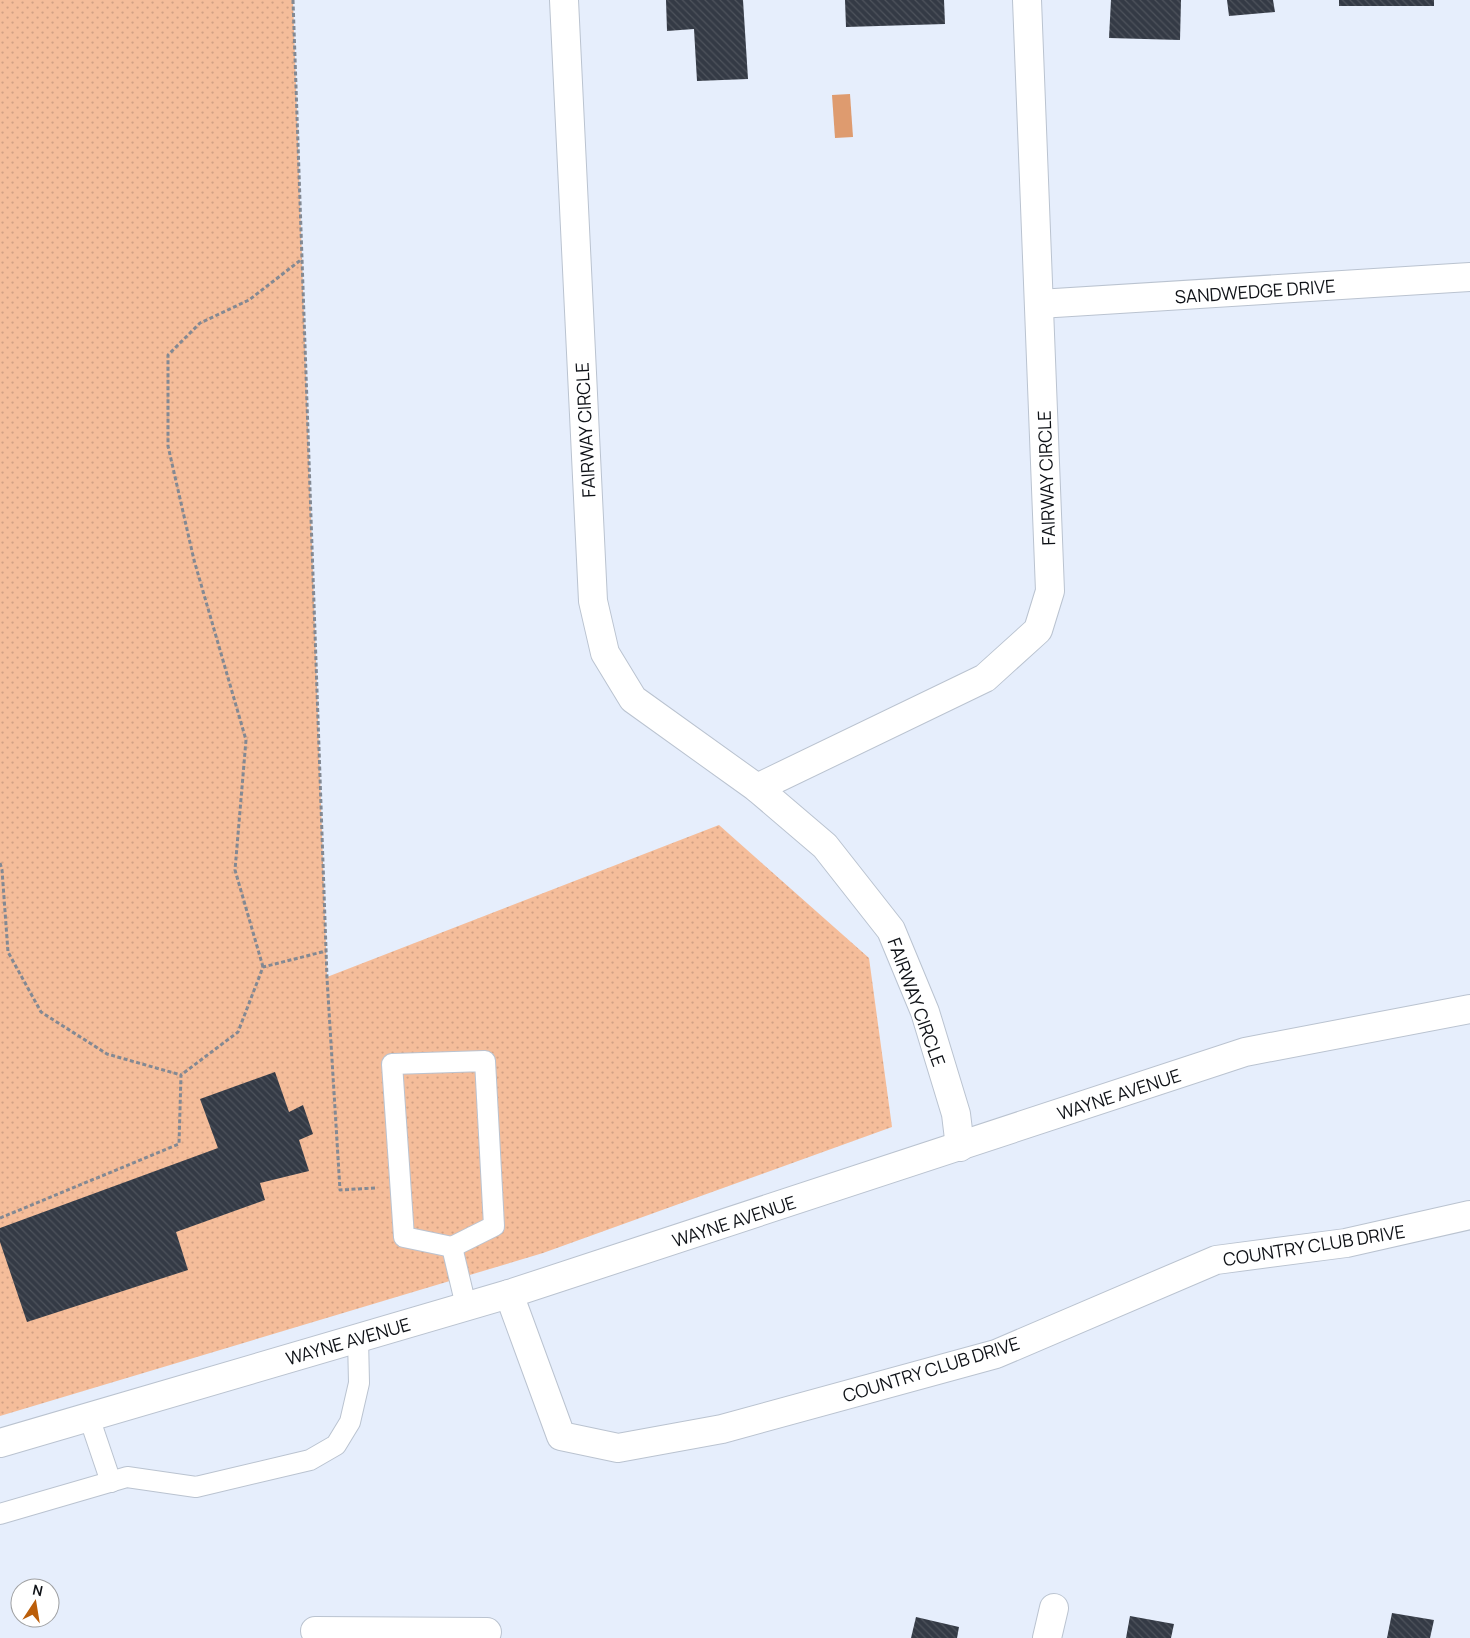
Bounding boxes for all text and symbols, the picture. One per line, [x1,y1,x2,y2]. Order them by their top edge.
street label: SANDWEDGE DRIVE [1174,273,1336,309]
street label: FAIRWAY CIRCLE [569,362,601,498]
street label: FAIRWAY CIRCLE [1032,410,1060,546]
street label: FAIRWAY CIRCLE [883,934,951,1070]
street label: WAYNE AVENUE [1054,1063,1184,1125]
street label: WAYNE AVENUE [669,1190,799,1252]
street label: COUNTRY CLUB DRIVE [1221,1219,1407,1271]
street label: WAYNE AVENUE [283,1312,413,1370]
street label: COUNTRY CLUB DRIVE [840,1331,1022,1407]
north arrow [10,1578,60,1628]
text: N [31,1579,45,1600]

